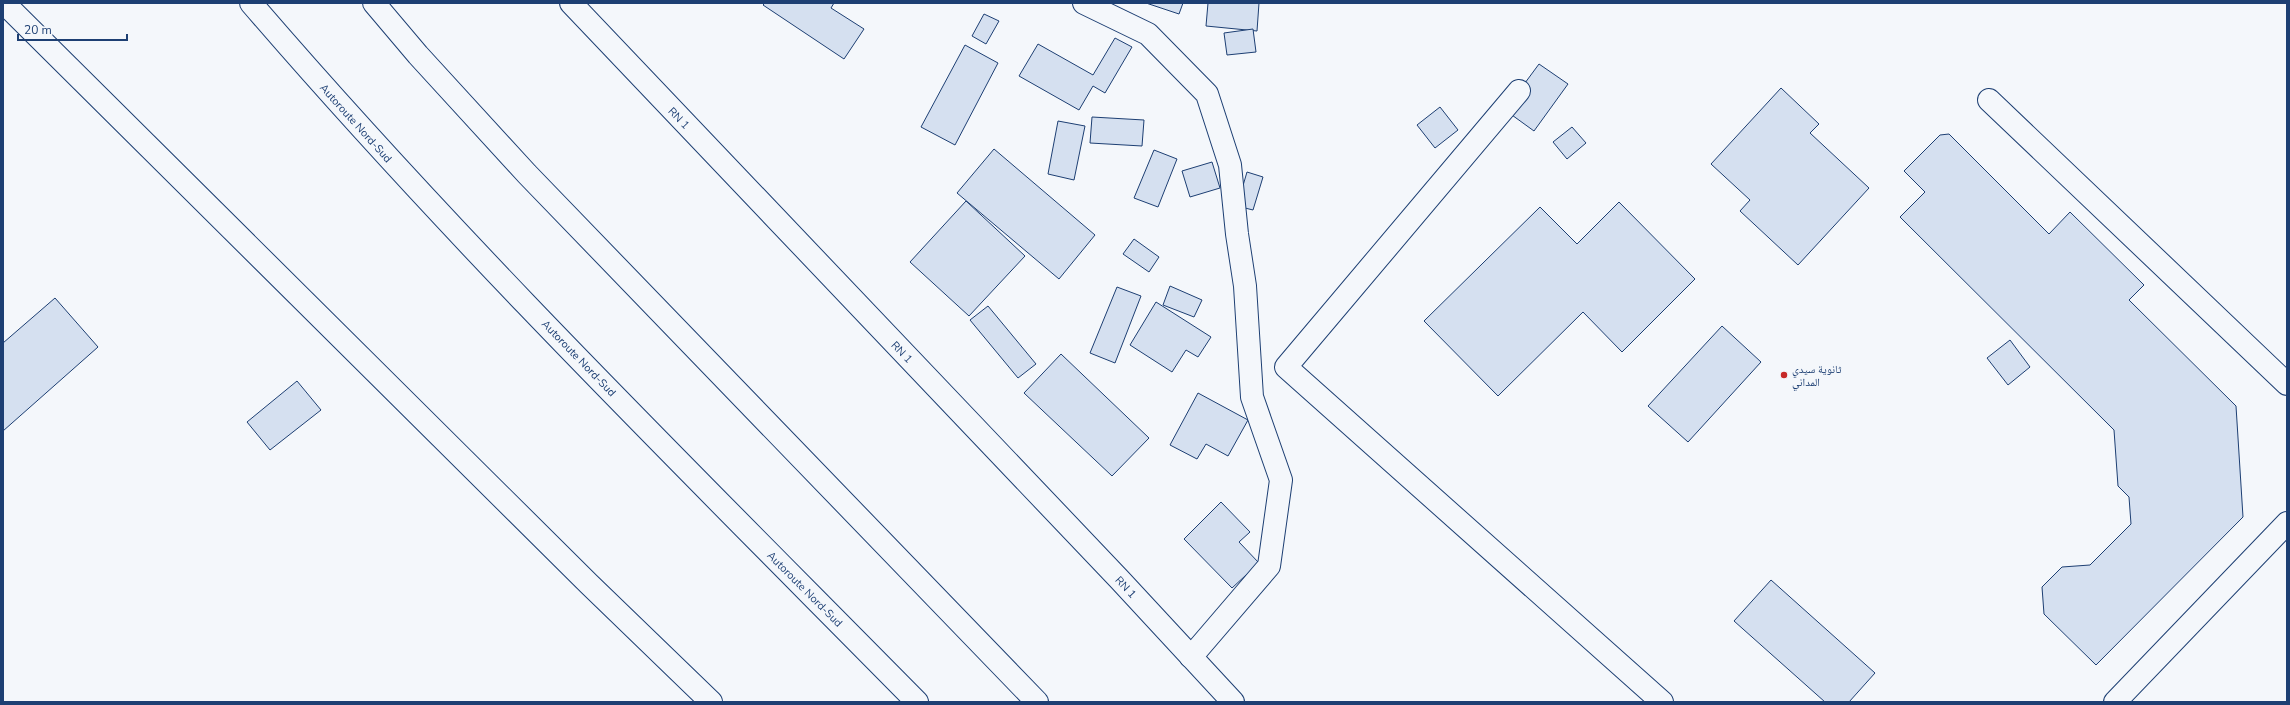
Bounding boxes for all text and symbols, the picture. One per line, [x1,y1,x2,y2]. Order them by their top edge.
scale bar [18,16,127,42]
text: 20 m [24,22,52,38]
street label: Autoroute Nord-Sud [316,81,395,166]
street label: RN 1 [665,104,693,133]
street label: Autoroute Nord-Sud [538,317,619,400]
street label: RN 1 [888,338,916,367]
place label: ثانوية سيدي المداني [1792,362,1842,391]
marker: ثانوية سيدي المداني [1779,370,1789,380]
street label: Autoroute Nord-Sud [764,548,846,630]
street label: RN 1 [1112,573,1140,602]

